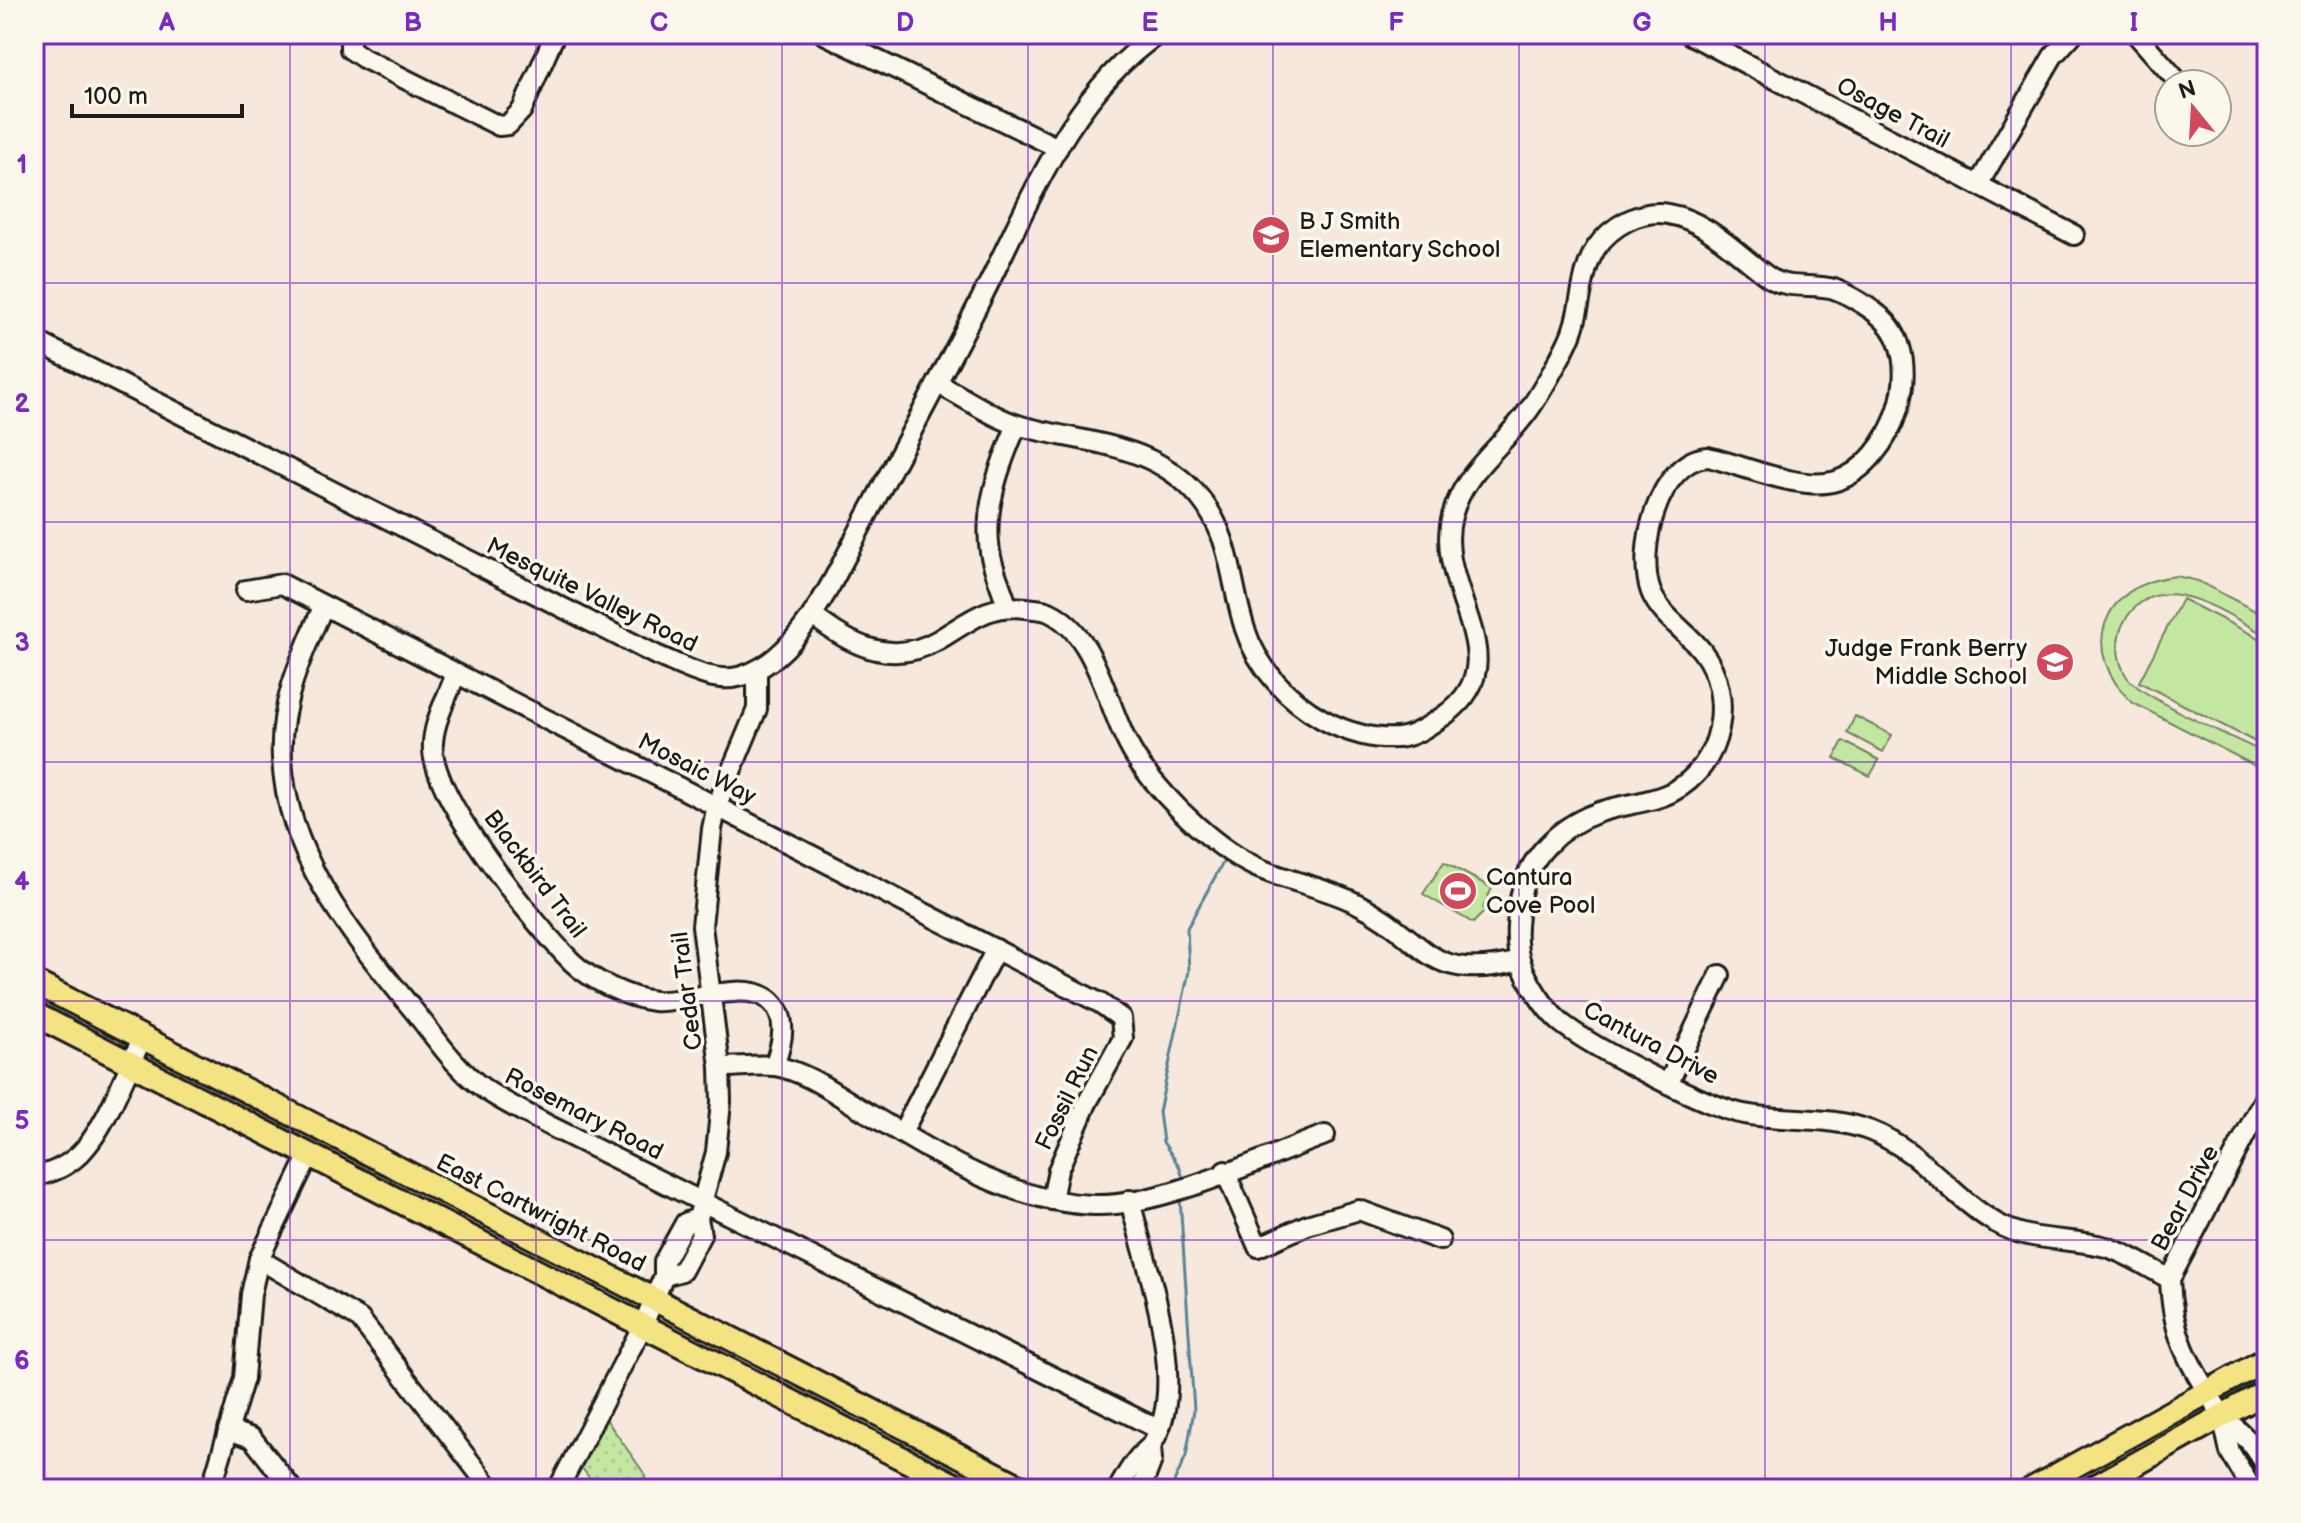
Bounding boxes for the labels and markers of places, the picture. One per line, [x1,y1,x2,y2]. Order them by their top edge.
place label: B J Smith Elementary School [1299,207,1500,264]
school or university icon: B J Smith Elementary School [1250,214,1292,256]
place label: Judge Frank Berry Middle School [1825,634,2027,691]
school or university icon: Judge Frank Berry Middle School [2034,641,2076,683]
place label: Cantura Cove Pool [1486,863,1595,920]
sports icon: Cantura Cove Pool [1437,870,1479,912]

